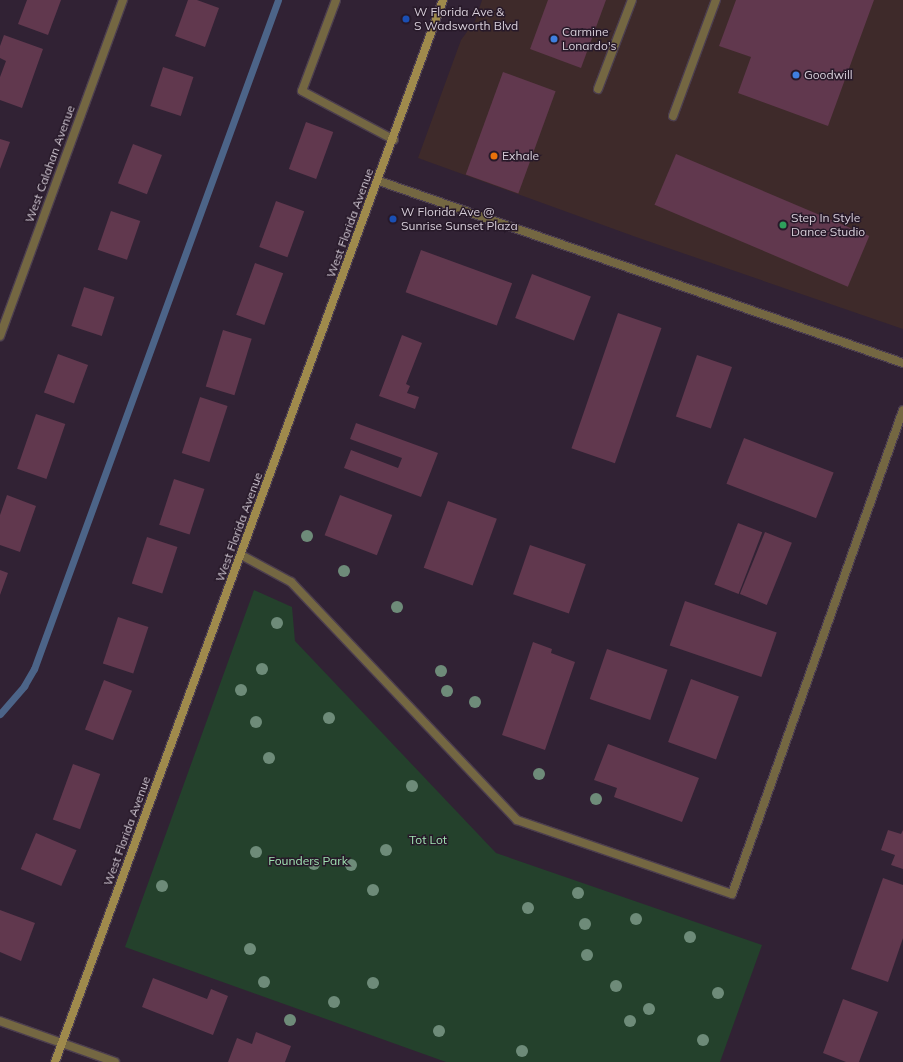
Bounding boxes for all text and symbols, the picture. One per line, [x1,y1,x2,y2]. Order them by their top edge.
place label: W Florida Ave & S Wadsworth Blvd [414,5,518,33]
marker: W Florida Ave & S Wadsworth Blvd [401,14,411,24]
place label: Carmine Lonardo's [562,25,616,53]
marker: Carmine Lonardo's [549,34,559,44]
place label: Goodwill [804,68,853,82]
marker: Goodwill [791,70,801,80]
street label: West Calahan Avenue [22,103,78,225]
place label: Exhale [502,149,539,163]
marker: Exhale [489,151,499,161]
street label: West Florida Avenue [324,166,376,280]
place label: W Florida Ave @ Sunrise Sunset Plaza [401,205,518,233]
place label: Step In Style Dance Studio [791,211,865,239]
marker: W Florida Ave @ Sunrise Sunset Plaza [388,214,398,224]
marker: Step In Style Dance Studio [778,220,788,230]
street label: West Florida Avenue [213,470,265,584]
street label: West Florida Avenue [101,774,153,888]
park label: Tot Lot [409,833,447,847]
park label: Founders Park [268,854,348,868]

